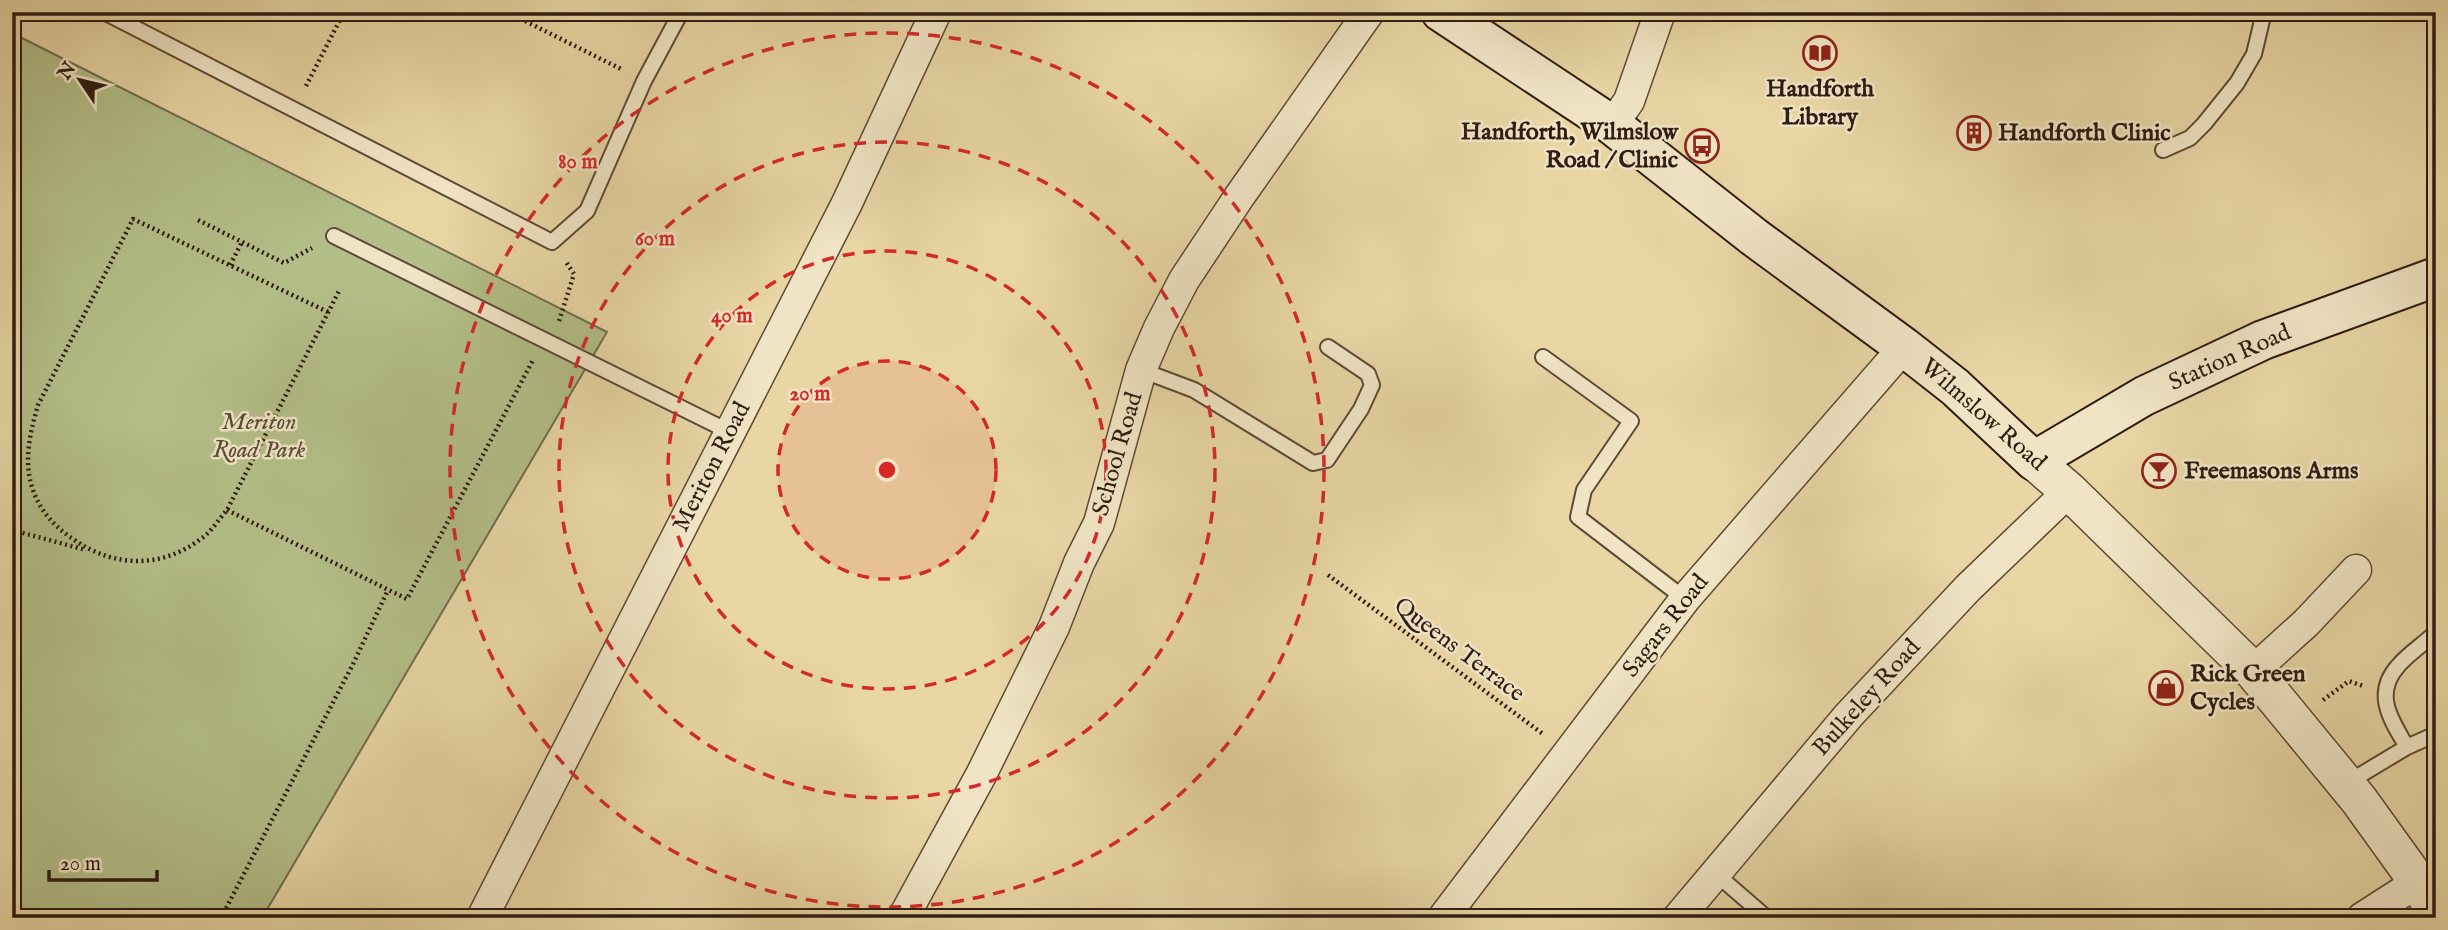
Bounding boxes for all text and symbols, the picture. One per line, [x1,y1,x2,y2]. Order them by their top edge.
library icon: Handforth Library [1801,34,1839,72]
north arrow [46,46,116,116]
text: N [53,57,83,86]
place label: Handforth Library [1766,74,1874,133]
building icon: Handforth Clinic [1955,114,1993,152]
place label: Handforth, Wilmslow Road / Clinic [1461,117,1679,176]
place label: Handforth Clinic [1998,118,2171,149]
bus stop icon: Handforth, Wilmslow Road / Clinic [1683,127,1721,165]
text: 80 m [558,149,598,176]
text: 60 m [635,226,676,253]
text: 40 m [711,303,753,330]
street label: Station Road [2164,317,2296,399]
street label: Wilmslow Road [1914,352,2053,478]
text: 20 m [790,381,831,408]
street label: School Road [1086,388,1150,519]
street label: Meriton Road [666,397,758,537]
park label: Meriton Road Park [213,407,306,466]
bar icon: Freemasons Arms [2140,452,2178,490]
place label: Freemasons Arms [2184,456,2359,487]
centre of rings [875,458,899,482]
street label: Sagars Road [1616,568,1716,684]
street label: Queens Terrace [1387,591,1531,709]
street label: Bulkeley Road [1806,633,1928,763]
place label: Rick Green Cycles [2190,659,2306,718]
shop icon: Rick Green Cycles [2147,669,2185,707]
scale bar [49,839,158,883]
text: 20 m [60,851,101,878]

